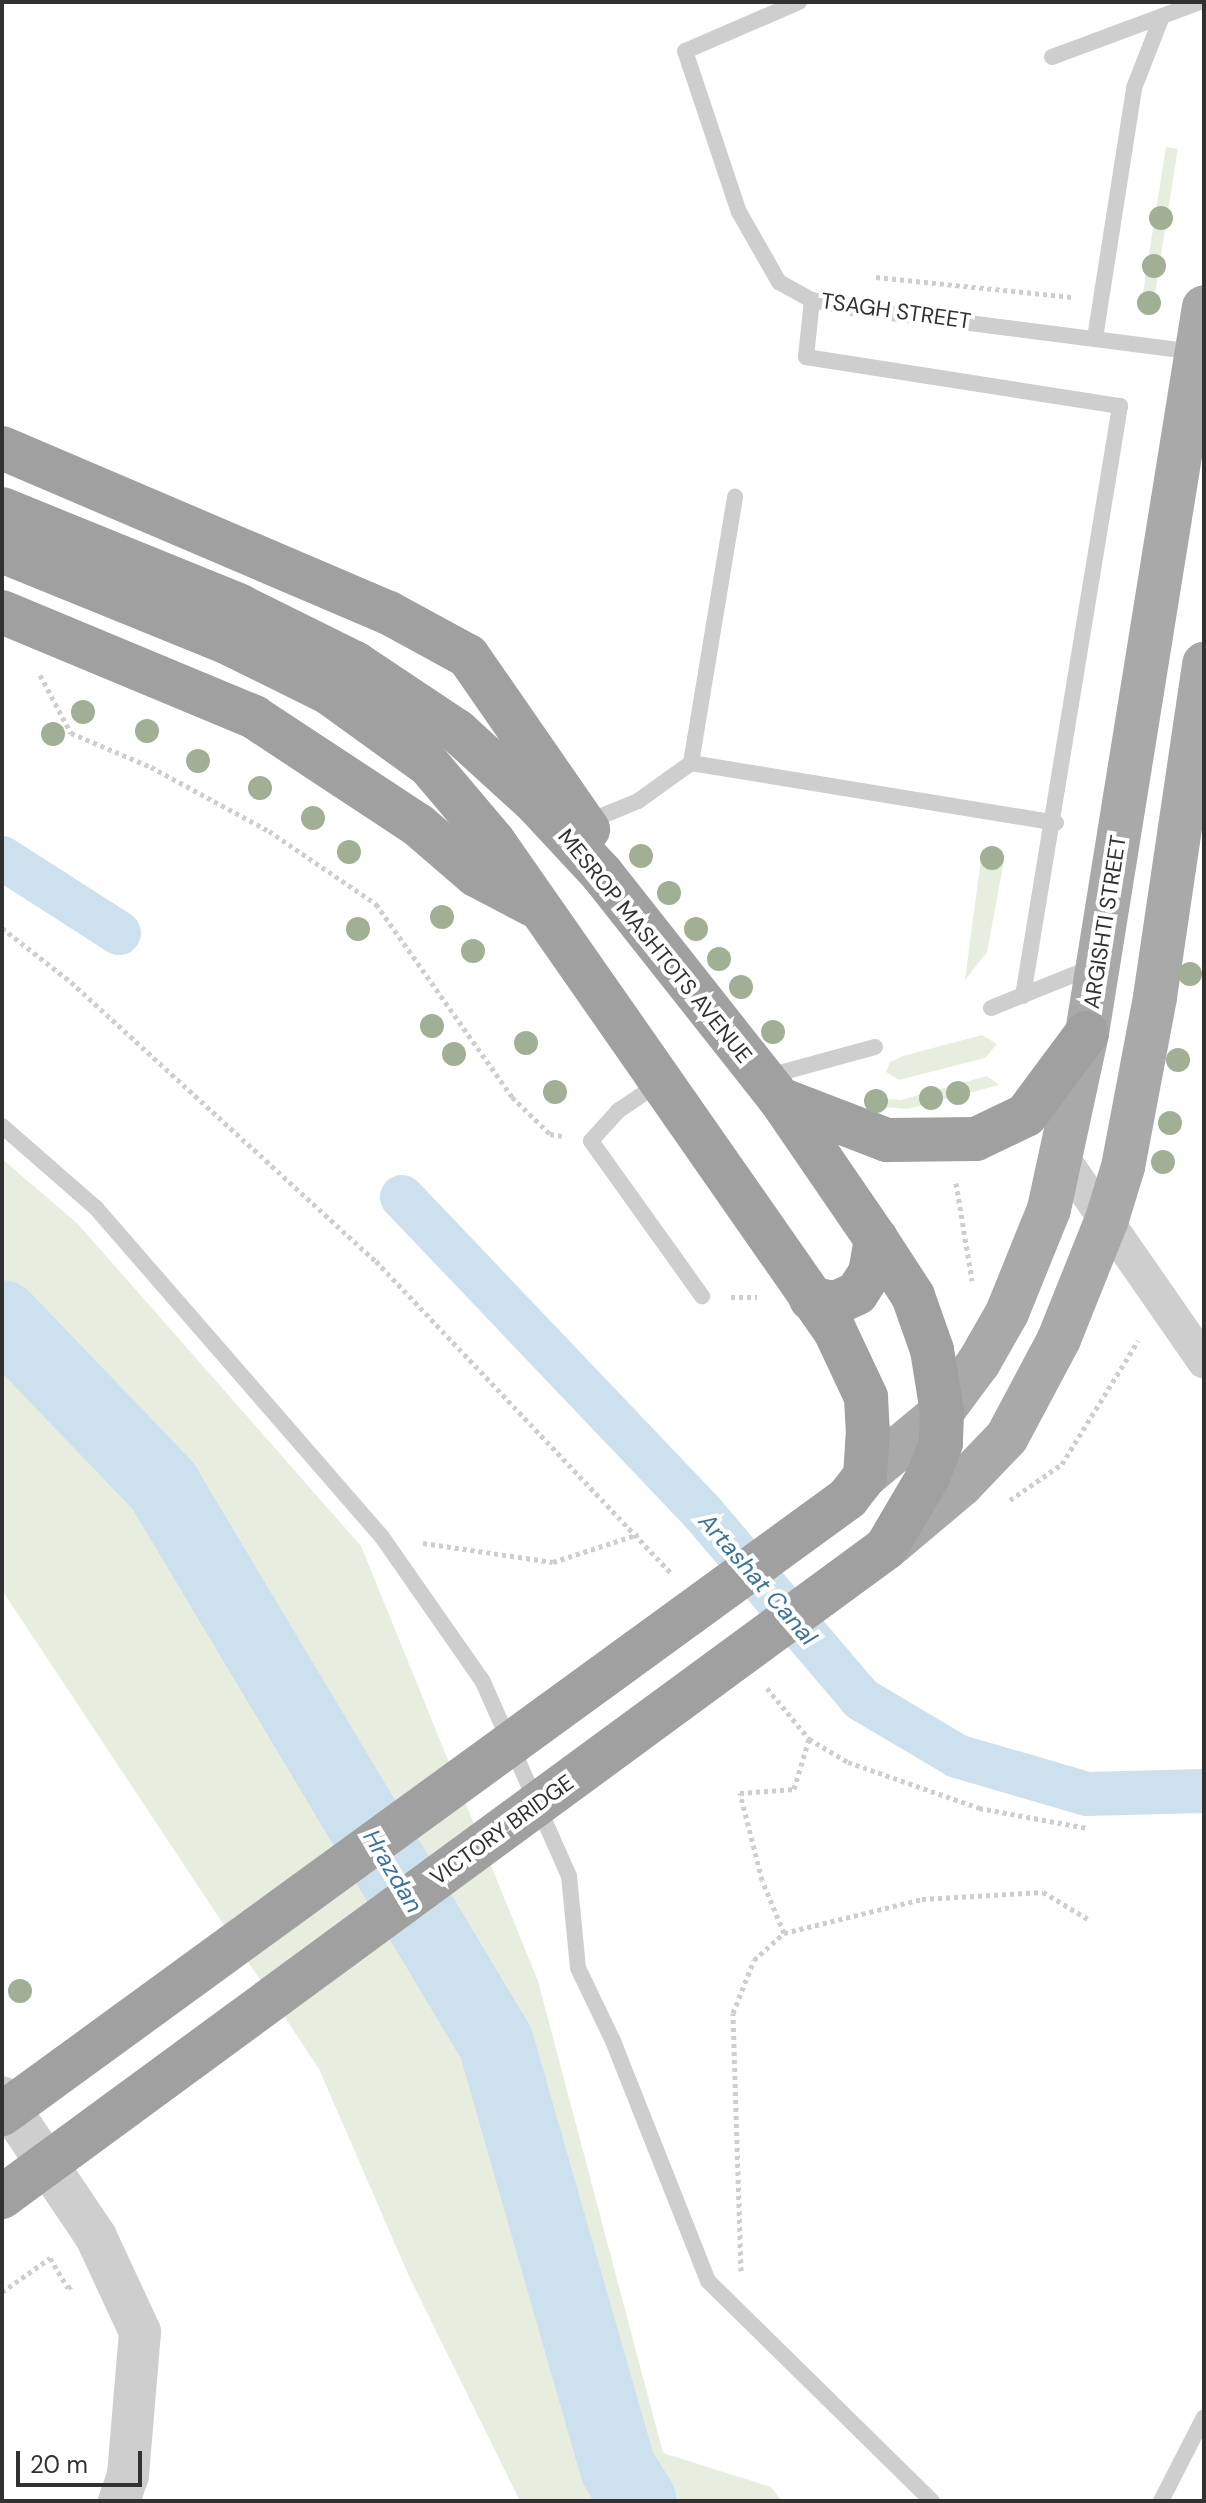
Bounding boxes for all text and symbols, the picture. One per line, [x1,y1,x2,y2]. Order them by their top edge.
street label: TSAGH STREET [819,287,973,335]
street label: MESROP MASHTOTS AVENUE [552,824,758,1068]
street label: ARGISHTI STREET [1078,833,1132,1011]
water label: Artashat Canal [693,1507,823,1651]
street label: VICTORY BRIDGE [425,1769,579,1891]
water label: Hrazdan [357,1824,429,1918]
scale bar [20,2435,146,2485]
text: 20 m [30,2449,88,2480]

